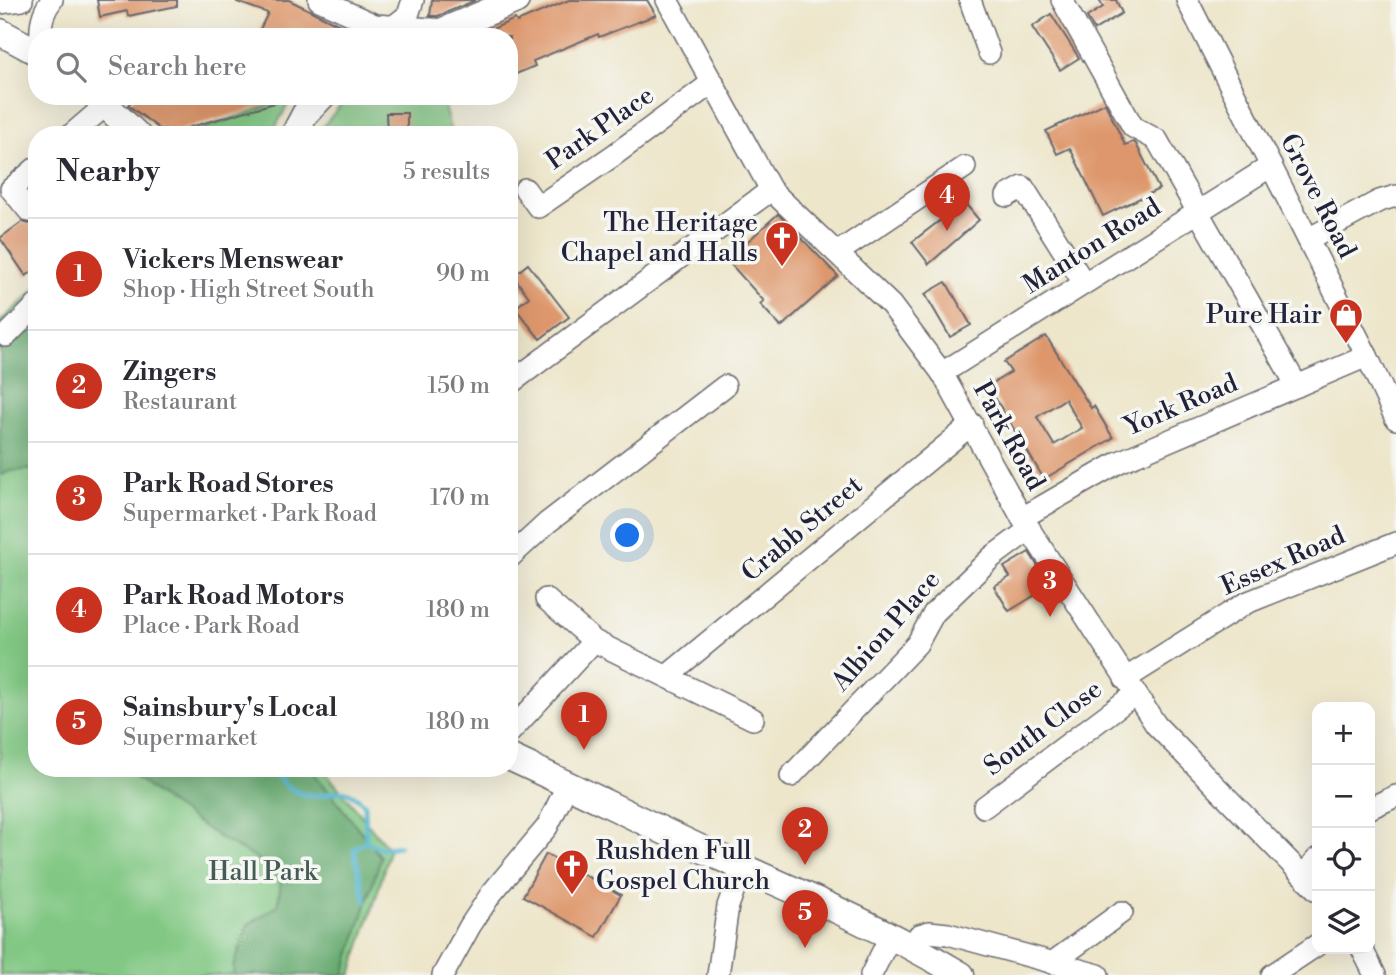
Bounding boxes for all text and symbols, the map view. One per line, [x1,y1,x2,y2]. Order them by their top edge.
search box [28,28,518,105]
icon: search [52,48,90,86]
text: Search here [108,51,247,83]
street label: Park Place [540,79,660,177]
street label: Grove Road [1273,128,1363,264]
text: Nearby [56,153,160,191]
text: 5 results [403,158,490,186]
pin: 4 [924,173,970,231]
street label: Manton Road [1017,191,1167,301]
place label: The Heritage Chapel and Halls [561,207,758,269]
church icon: The Heritage Chapel and Halls [763,219,801,268]
text: Vickers Menswear [123,244,344,276]
text: 1 [73,260,85,288]
text: 90 m [436,260,490,288]
text: Shop · High Street South [123,276,374,304]
shop icon: Pure Hair [1327,296,1365,345]
place label: Pure Hair [1206,299,1322,331]
text: Zingers [123,356,216,388]
street label: York Road [1118,367,1243,444]
text: 2 [72,372,86,400]
text: 150 m [427,372,490,400]
street label: Park Road [966,376,1052,496]
text: Restaurant [123,388,237,416]
text: Park Road Stores [123,468,334,500]
street label: Crabb Street [735,469,869,589]
text: 3 [72,484,86,512]
text: 170 m [430,484,490,512]
text: Supermarket · Park Road [123,500,377,528]
your location [610,518,644,552]
street label: Essex Road [1216,519,1350,603]
pin: 3 [1027,559,1073,617]
street label: Albion Place [824,564,947,699]
text: Park Road Motors [123,580,344,612]
text: 4 [71,596,87,624]
text: 180 m [426,596,490,624]
text: Place · Park Road [123,612,300,640]
street label: South Close [978,673,1108,783]
text: Sainsbury's Local [123,692,337,724]
pin: 1 [561,692,607,750]
map controls [1312,702,1375,954]
button: + [1312,702,1375,765]
text: 5 [72,708,86,736]
text: 180 m [426,708,490,736]
text: Supermarket [123,724,258,752]
button: − [1312,765,1375,828]
pin: 2 [782,807,828,865]
button: locate [1312,828,1375,891]
place label: Rushden Full Gospel Church [596,835,770,897]
church icon: Rushden Full Gospel Church [553,847,591,896]
park label: Hall Park [209,856,319,888]
pin: 5 [782,890,828,948]
button: layers [1312,891,1375,954]

